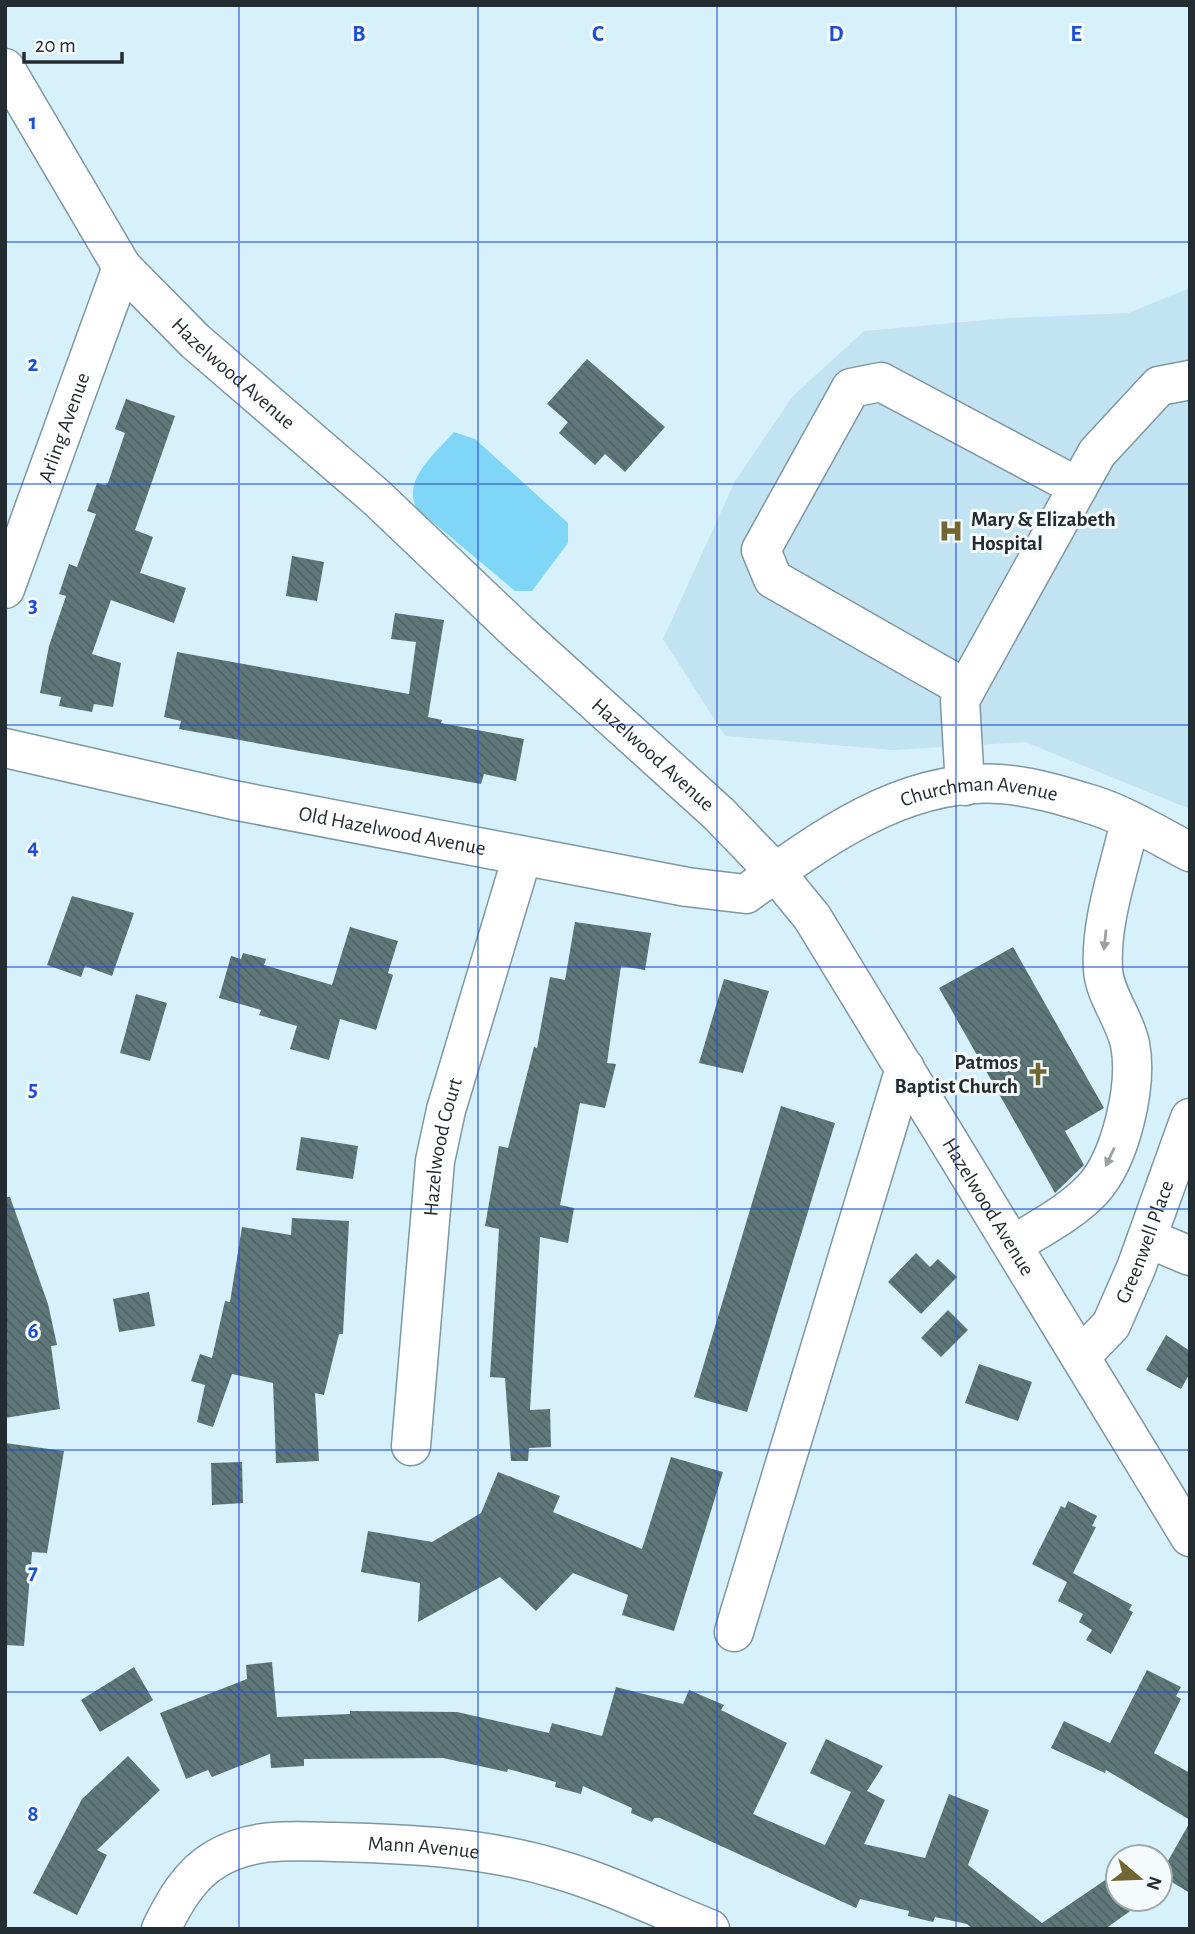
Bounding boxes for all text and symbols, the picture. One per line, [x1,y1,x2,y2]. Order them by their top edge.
scale bar [24,21,122,65]
text: B [352,23,366,46]
text: C [592,23,604,46]
text: D [828,23,844,46]
text: E [1070,23,1082,46]
text: 20 m [35,35,76,56]
text: 1 [29,111,37,134]
street label: Hazelwood Avenue [168,313,299,433]
text: 2 [28,353,39,376]
street label: Arling Avenue [34,370,93,485]
place label: Mary & Elizabeth Hospital [971,509,1116,554]
hospital icon: Mary & Elizabeth Hospital [937,517,965,545]
text: 3 [28,594,38,617]
street label: Hazelwood Avenue [588,694,718,815]
street label: Churchman Avenue [897,773,1060,810]
street label: Old Hazelwood Avenue [297,802,487,859]
text: 4 [27,836,39,859]
one-way arrow [1099,929,1110,951]
place label: Patmos Baptist Church [894,1052,1018,1097]
church icon: Patmos Baptist Church [1024,1060,1052,1088]
street label: Hazelwood Court [420,1075,466,1217]
text: 5 [28,1078,38,1101]
street label: Hazelwood Avenue [939,1134,1038,1279]
one-way arrow [1104,1147,1115,1167]
street label: Greenwell Place [1111,1177,1177,1306]
text: 6 [27,1320,39,1343]
text: 7 [28,1561,38,1584]
text: 8 [27,1803,39,1826]
street label: Mann Avenue [367,1832,481,1862]
north arrow [1104,1843,1174,1913]
text: N [1143,1874,1165,1892]

